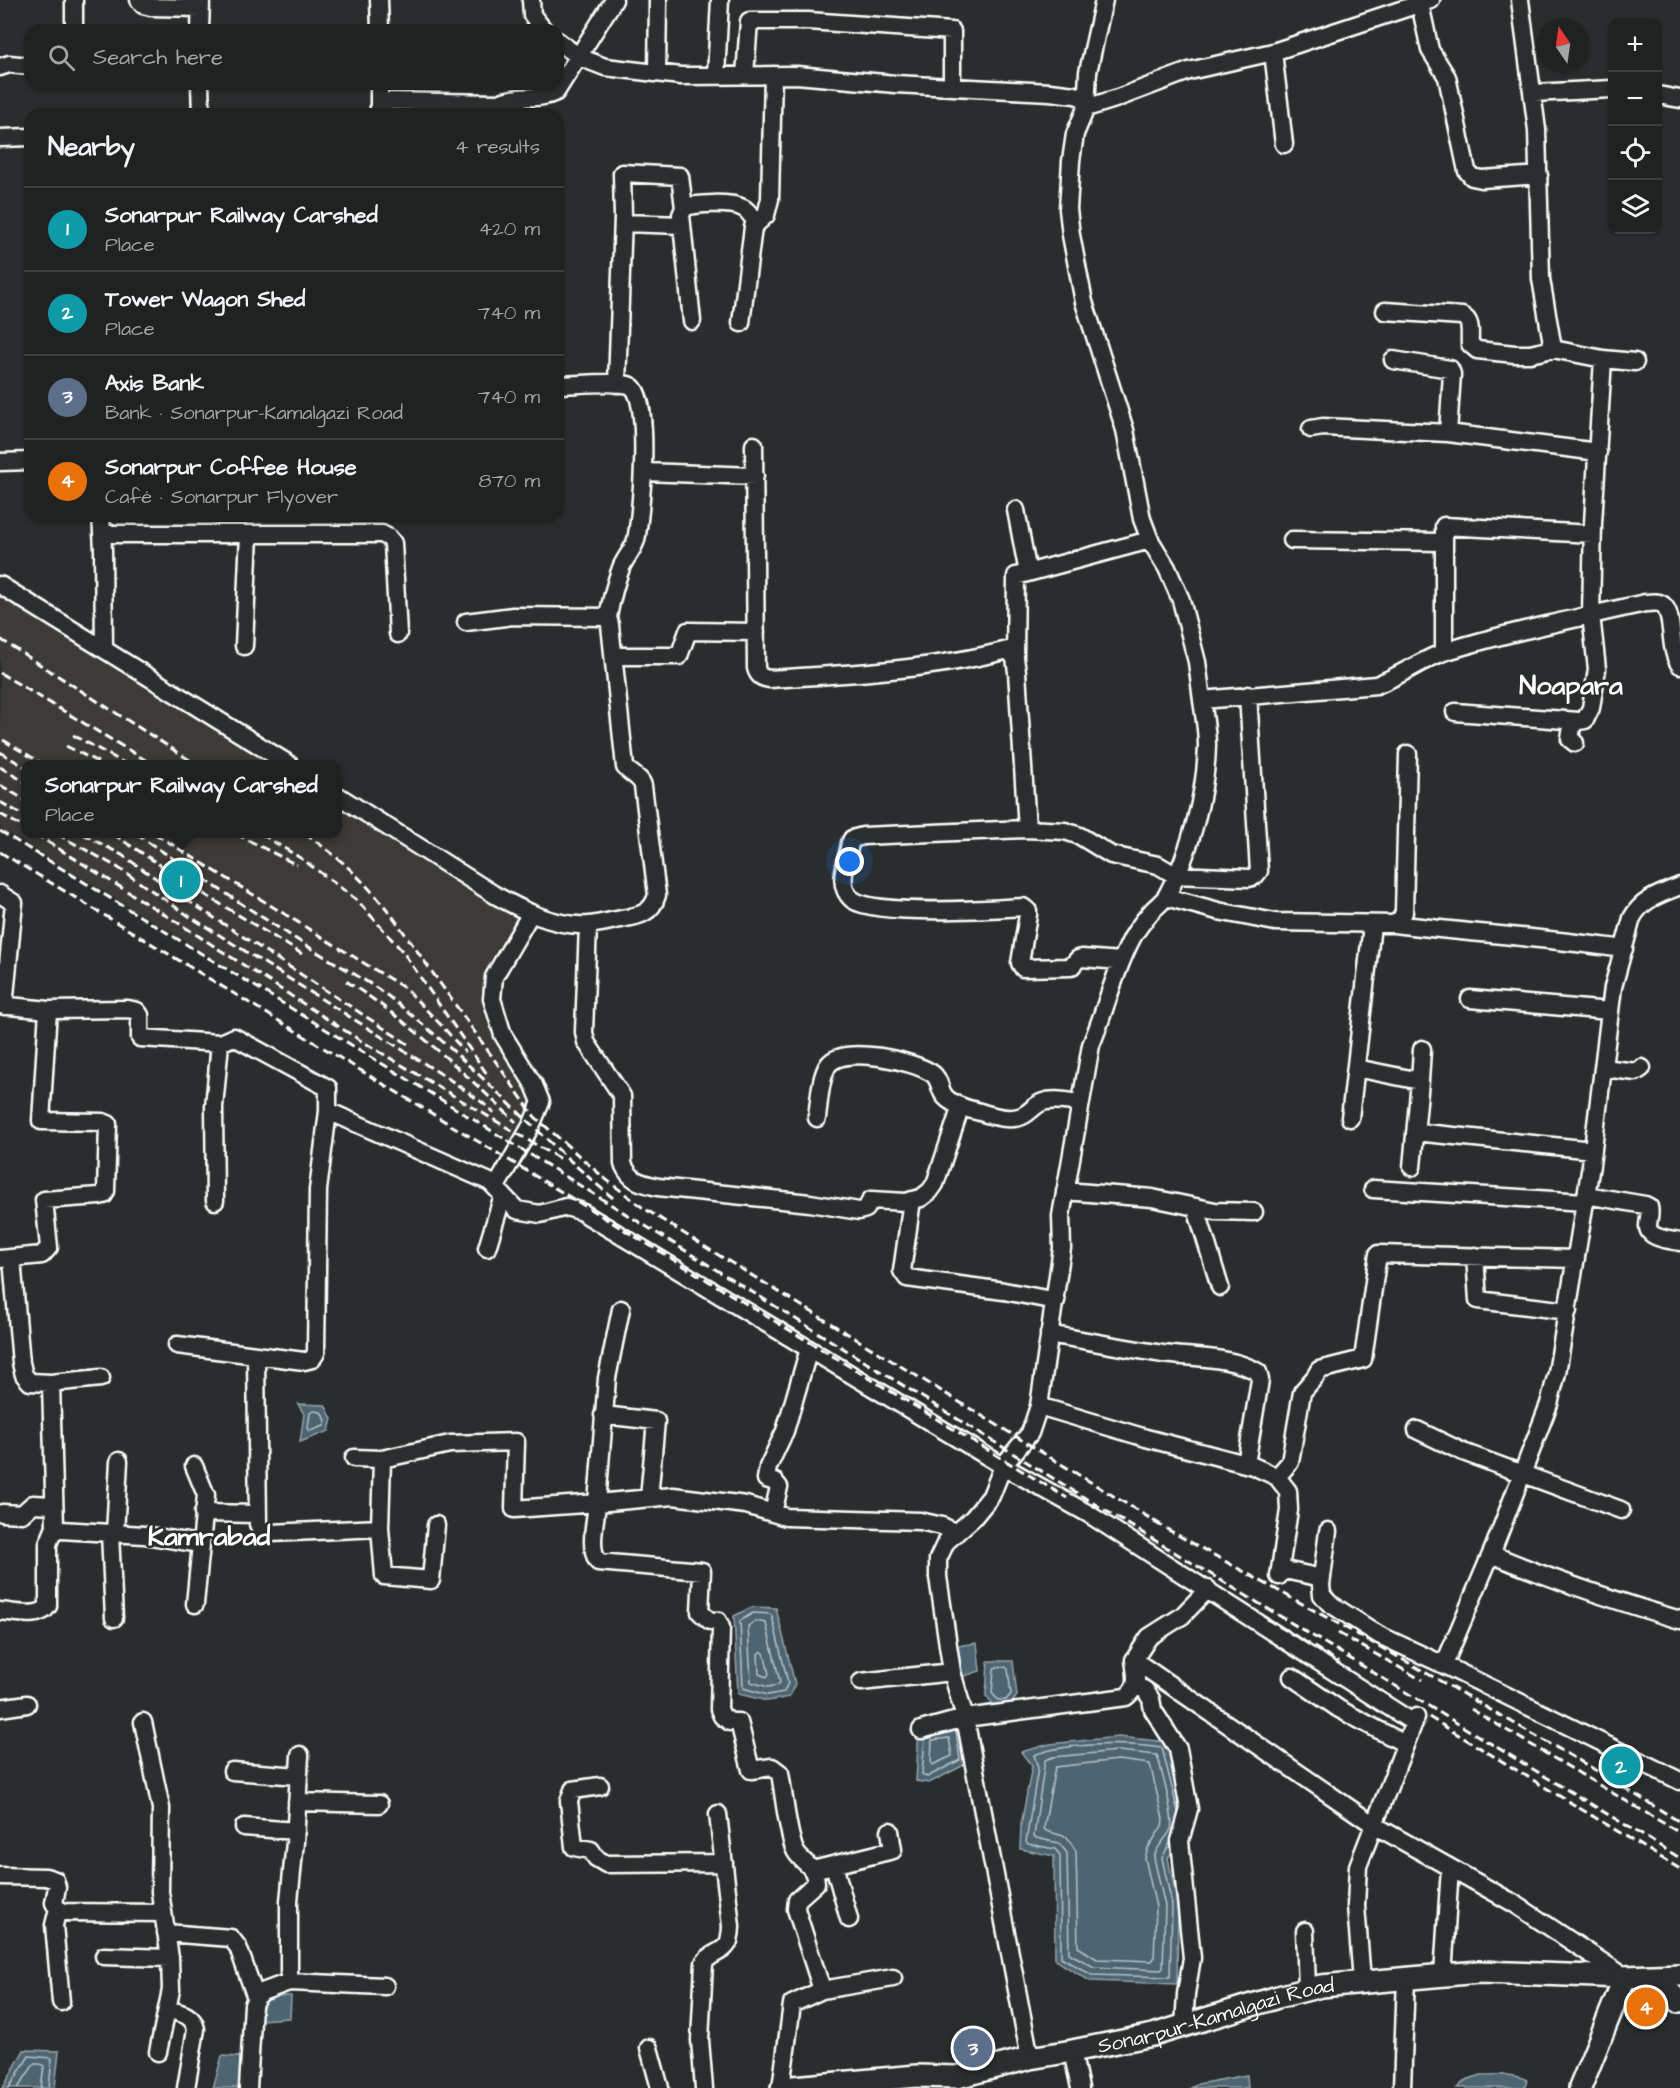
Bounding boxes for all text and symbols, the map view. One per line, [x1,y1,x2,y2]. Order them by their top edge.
north arrow [1536,18,1590,72]
map controls [1608,18,1662,234]
button: + [1608,18,1662,72]
search box [24,24,564,90]
icon: search [45,41,78,74]
text: Search here [93,42,223,73]
button: − [1608,72,1662,126]
button: locate [1608,126,1662,180]
text: Nearby [48,129,135,165]
text: 4 results [455,133,540,161]
button: layers [1608,180,1662,234]
text: Sonarpur Railway Carshed [105,200,378,231]
text: 1 [66,215,69,243]
text: 420 m [479,215,540,243]
text: Place [105,231,155,259]
text: Tower Wagon Shed [105,284,305,315]
text: 2 [62,299,73,327]
text: 740 m [478,299,540,327]
text: Place [105,315,155,343]
text: Axis Bank [105,368,204,399]
text: 3 [62,383,73,411]
text: 740 m [478,383,540,411]
text: Bank · Sonarpur-Kamalgazi Road [105,399,403,427]
text: Sonarpur Coffee House [105,452,357,483]
text: 4 [61,467,74,495]
text: 870 m [479,467,540,495]
text: Café · Sonarpur Flyover [105,483,338,511]
district label: Noapara [1519,667,1623,705]
popup [21,760,342,838]
text: Sonarpur Railway Carshed [45,770,318,801]
text: Place [45,801,95,829]
your location [835,847,864,876]
pin: 1 [162,858,201,902]
district label: Kamrabad [148,1518,270,1556]
pin: 2 [1602,1744,1640,1788]
street label: Sonarpur-Kamalgazi Road [1095,1971,1335,2061]
pin: 4 [1626,1984,1666,2030]
pin: 3 [954,2026,992,2070]

